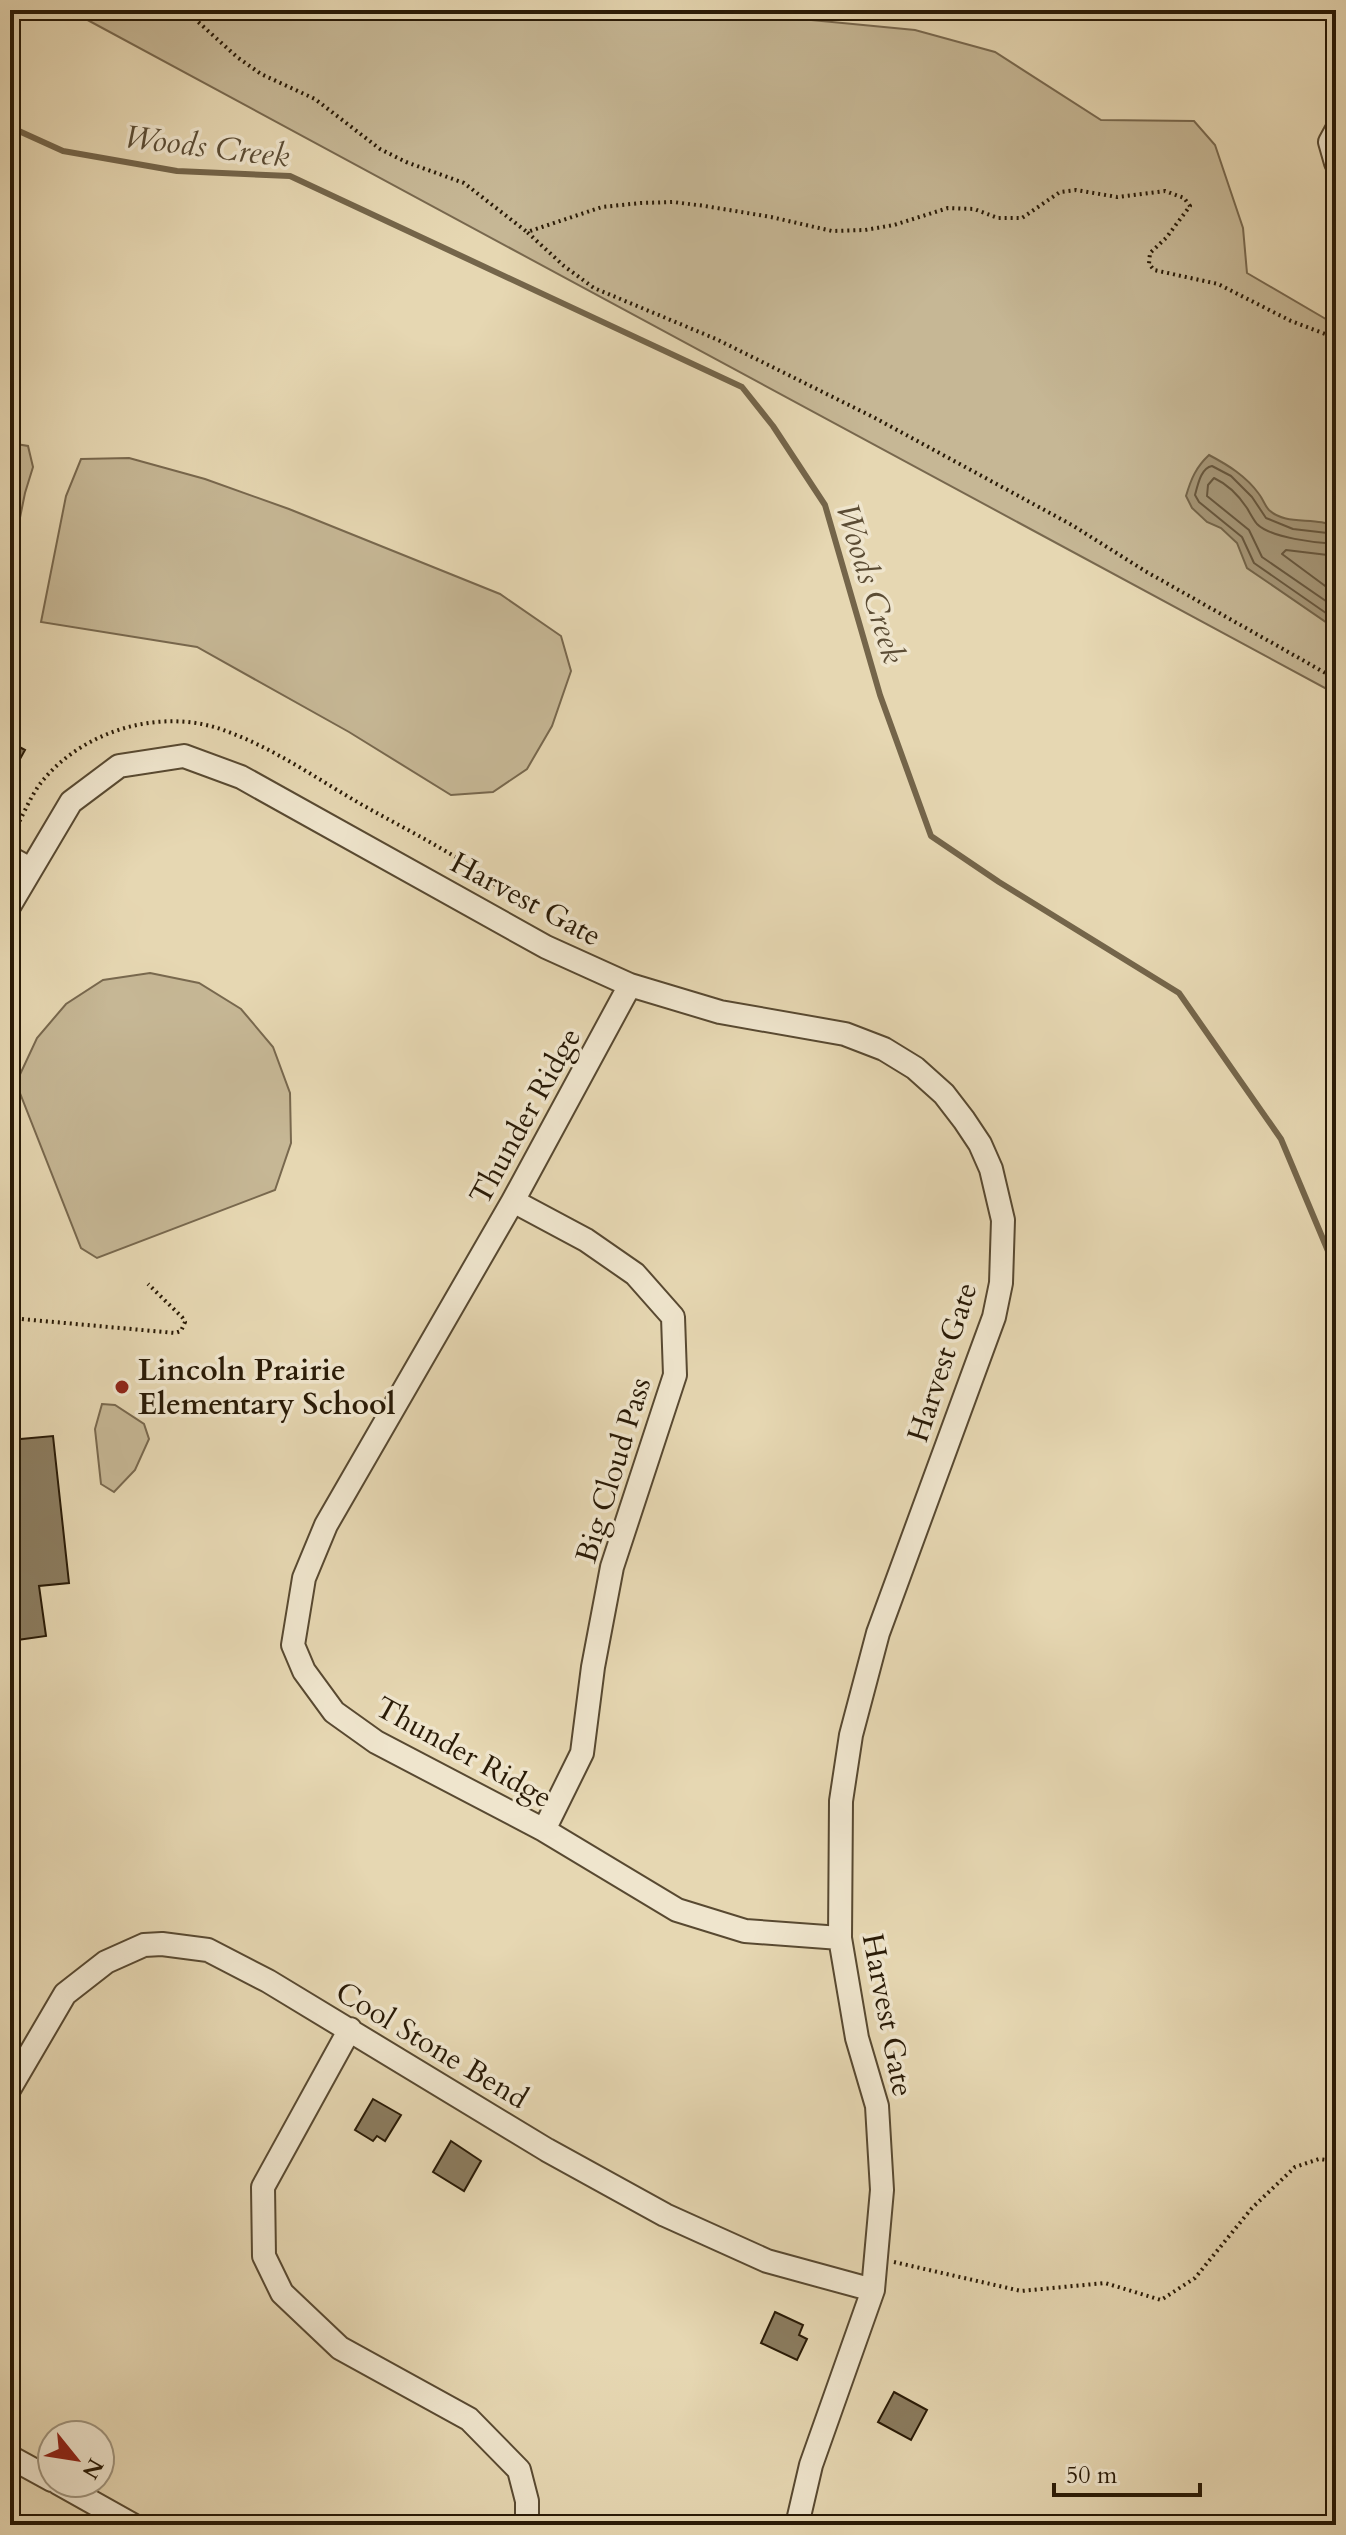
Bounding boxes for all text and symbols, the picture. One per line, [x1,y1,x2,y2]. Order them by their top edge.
water label: Woods Creek [122,115,292,179]
water label: Woods Creek [825,498,915,669]
street label: Harvest Gate [443,843,608,956]
street label: Thunder Ridge [460,1021,591,1212]
street label: Harvest Gate [897,1277,987,1447]
place label: Lincoln Prairie Elementary School [138,1350,396,1425]
street label: Big Cloud Pass [566,1372,661,1568]
marker: Lincoln Prairie Elementary School [113,1378,131,1396]
street label: Thunder Ridge [368,1687,559,1818]
street label: Harvest Gate [852,1930,923,2100]
street label: Cool Stone Bend [328,1972,536,2119]
north arrow [36,2419,116,2499]
scale bar [1054,2447,1200,2497]
text: N [75,2453,110,2484]
text: 50 m [1066,2459,1118,2492]

